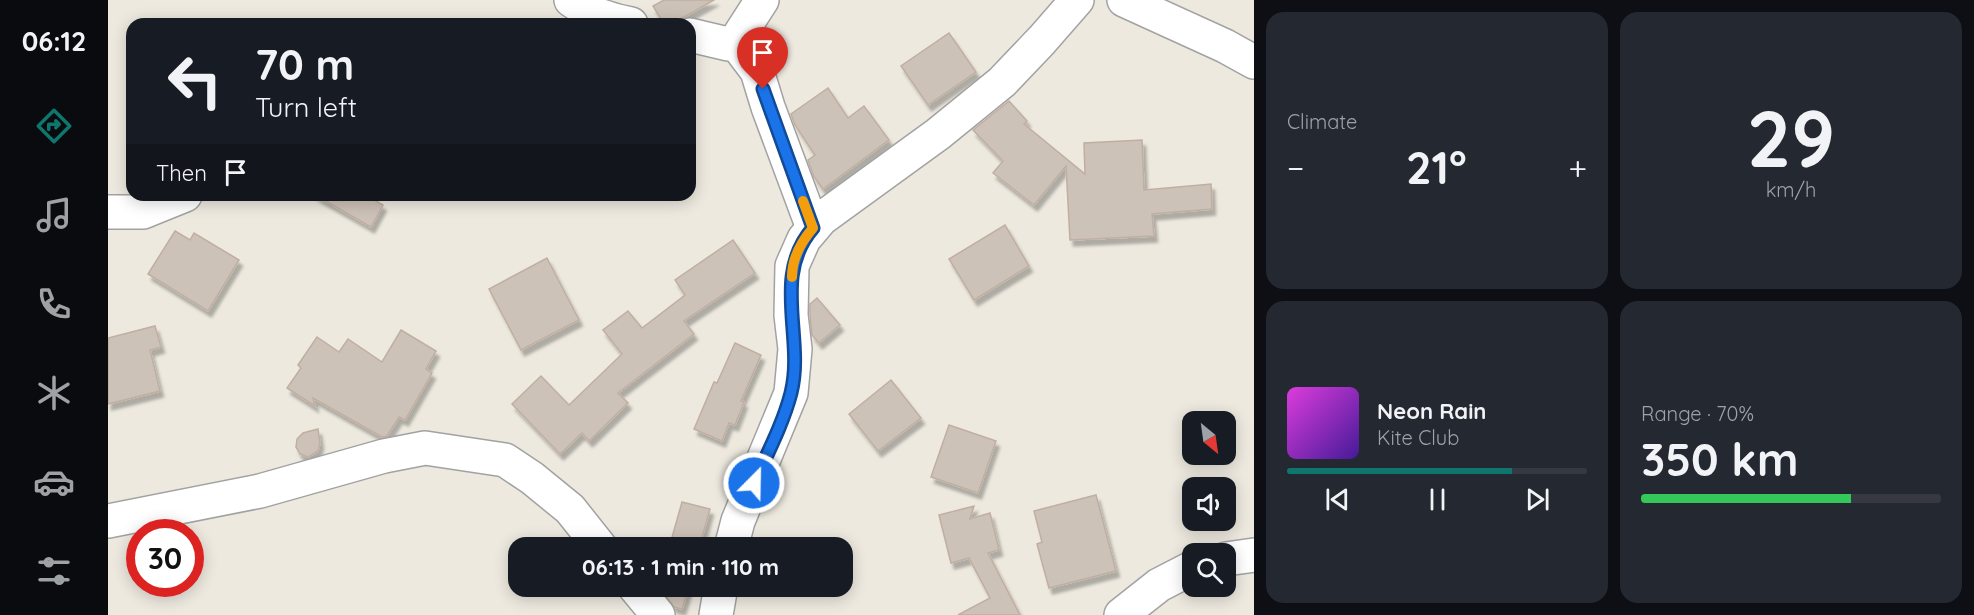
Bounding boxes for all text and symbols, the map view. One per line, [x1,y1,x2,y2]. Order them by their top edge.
text: 06:12 [22,24,86,58]
pin [737,27,788,89]
icon: arrive [746,36,779,69]
text: 70 m [255,38,354,91]
icon: left [156,42,234,120]
text: 29 [1747,89,1835,187]
text: Turn left [255,90,357,124]
icon: directions [33,105,75,147]
text: Climate [1287,109,1357,134]
text: 21° [1406,139,1467,195]
text: − [1287,147,1304,188]
text: + [1568,147,1587,188]
icon: arrive [219,156,252,189]
text: Then [156,159,207,187]
text: km/h [1766,177,1816,202]
icon: music [33,194,75,236]
icon: phone [33,283,75,325]
icon: climate [33,372,75,414]
text: Neon Rain [1377,397,1486,425]
text: Range · 70% [1641,401,1754,426]
north arrow [1182,411,1236,465]
map controls [1182,411,1236,597]
text: Kite Club [1377,425,1459,450]
text: 350 km [1641,431,1798,487]
position arrow [722,451,786,515]
icon: car [33,461,75,503]
button: sound [1182,477,1236,531]
icon: previous [1321,483,1354,516]
icon: pause [1421,483,1454,516]
icon: next [1521,483,1554,516]
speed limit sign: 30 [126,519,204,597]
button: search [1182,543,1236,597]
icon: filters [33,550,75,592]
text: 06:13 · 1 min · 110 m [582,553,779,581]

